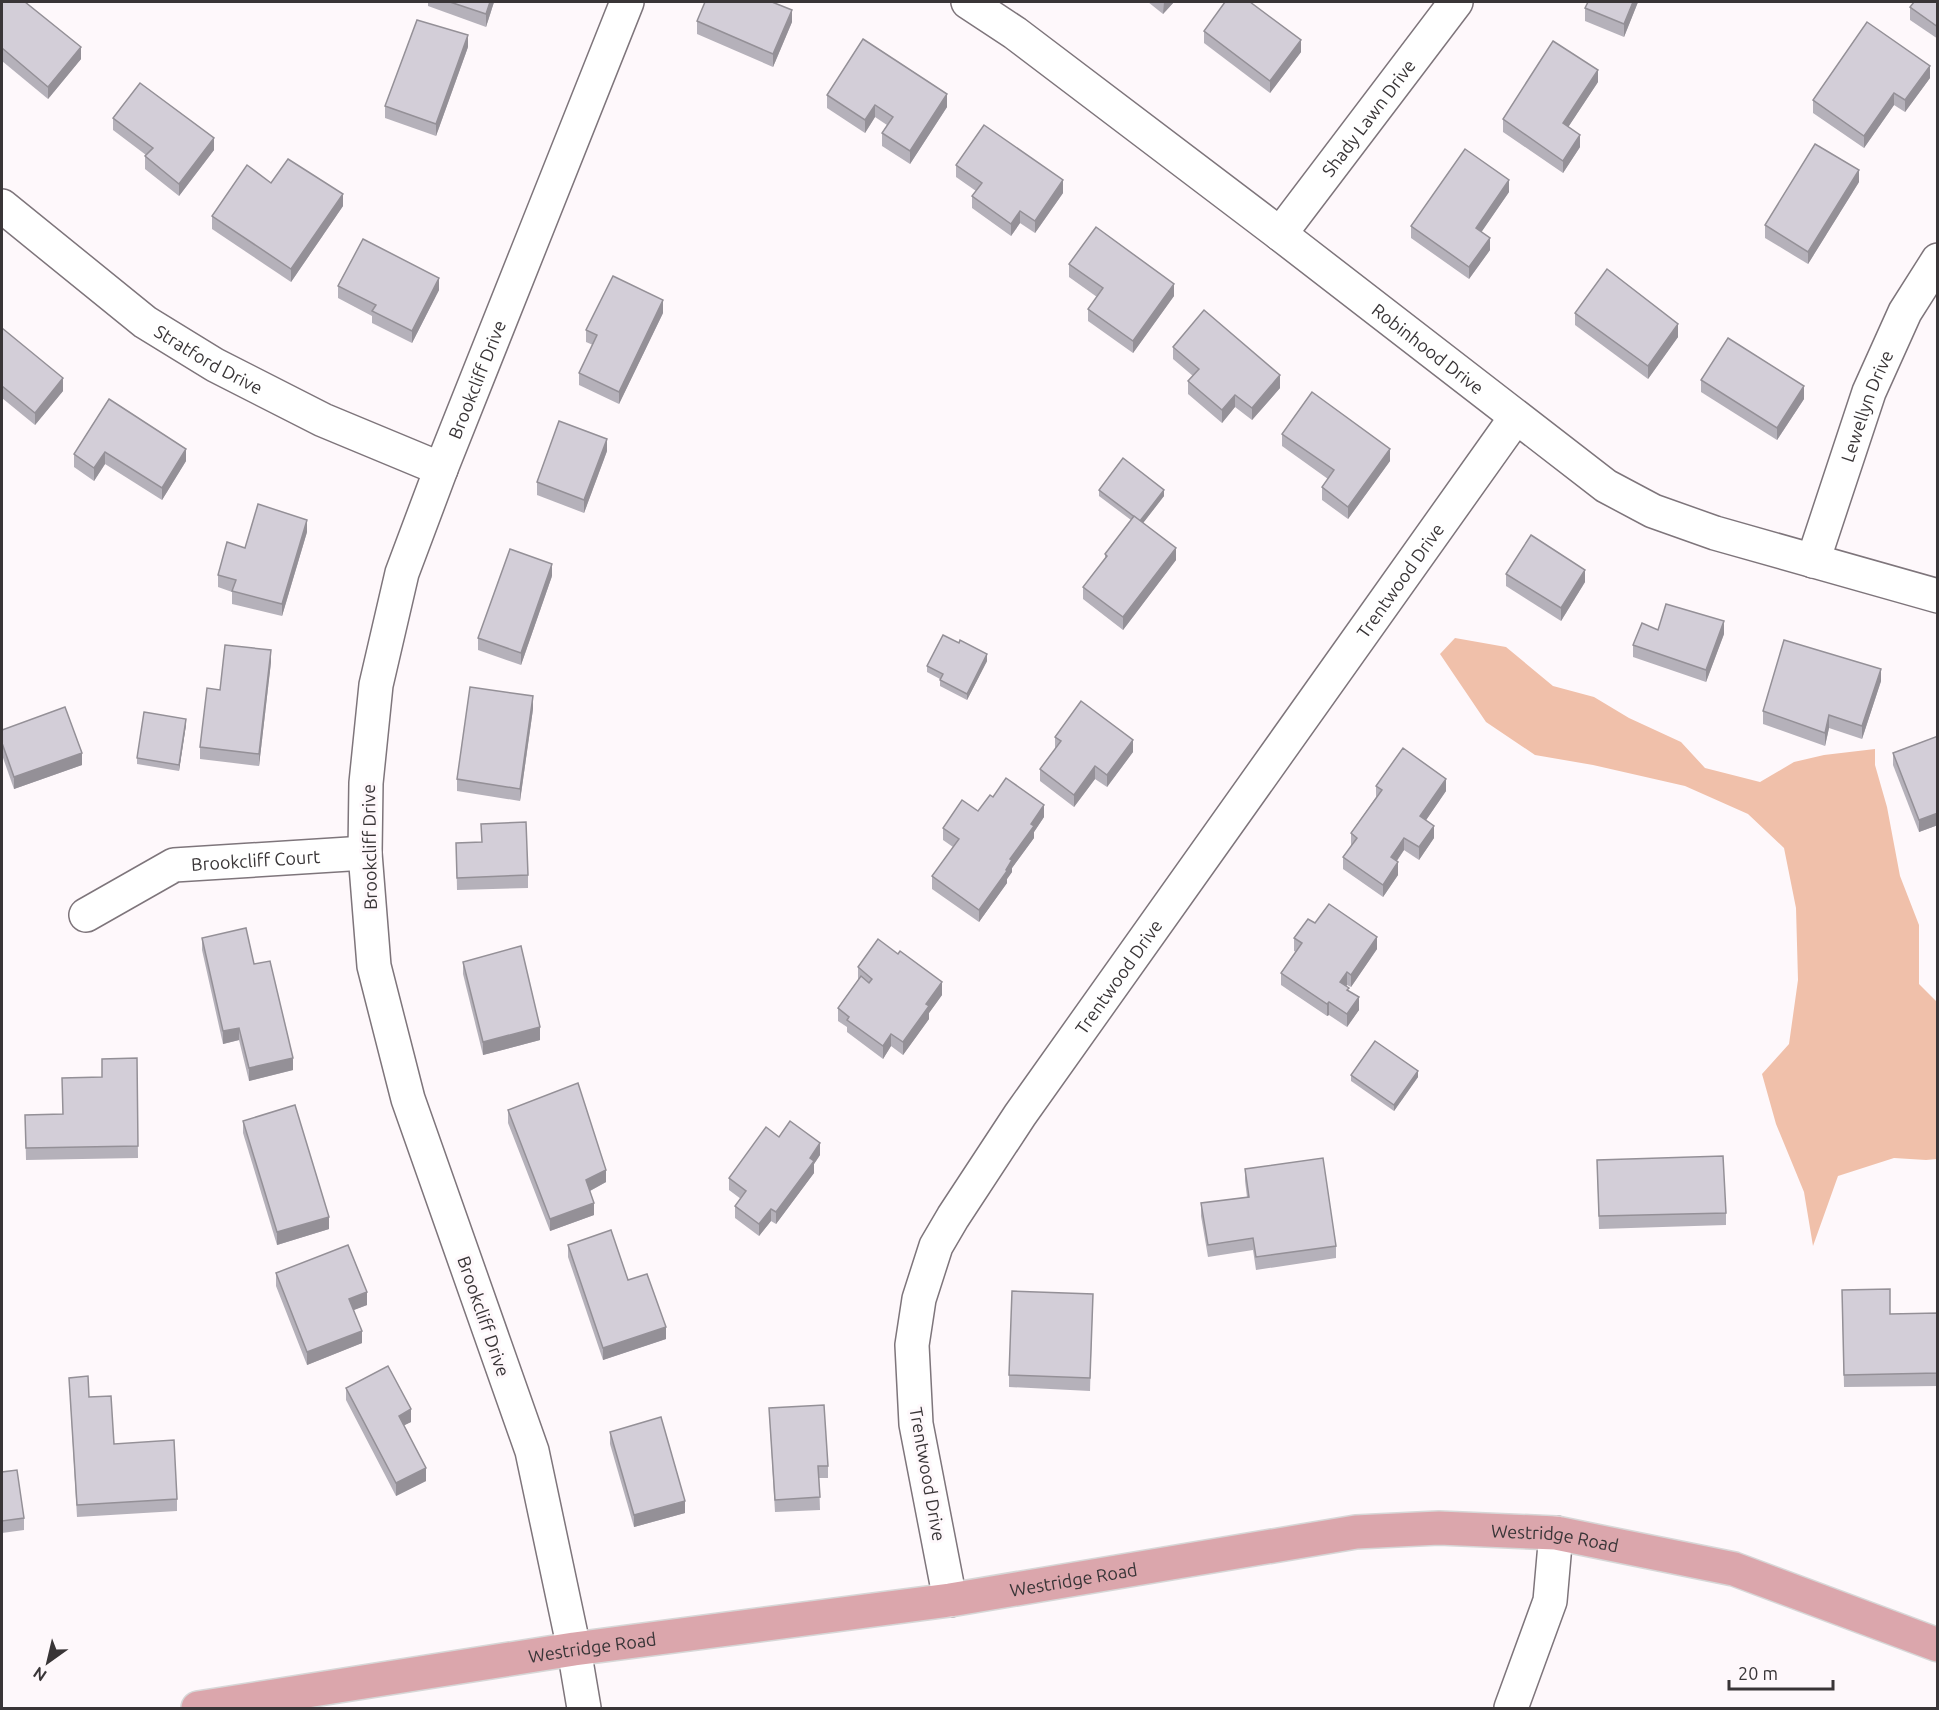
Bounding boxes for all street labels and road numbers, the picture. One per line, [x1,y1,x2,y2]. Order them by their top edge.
street label: Shady Lawn Drive [1317,55,1419,180]
street label: Robinhood Drive [1368,299,1488,398]
street label: Brookcliff Drive [444,317,509,442]
street label: Stratford Drive [151,320,266,398]
street label: Lewellyn Drive [1837,347,1897,465]
street label: Trentwood Drive [1352,519,1447,642]
street label: Brookcliff Drive [358,784,380,910]
street label: Brookcliff Court [191,846,321,874]
street label: Trentwood Drive [1071,915,1166,1038]
street label: Brookcliff Drive [454,1253,514,1379]
street label: Trentwood Drive [906,1405,950,1543]
street label: Westridge Road [1491,1520,1621,1555]
street label: Westridge Road [1008,1559,1139,1600]
street label: Westridge Road [527,1628,657,1666]

